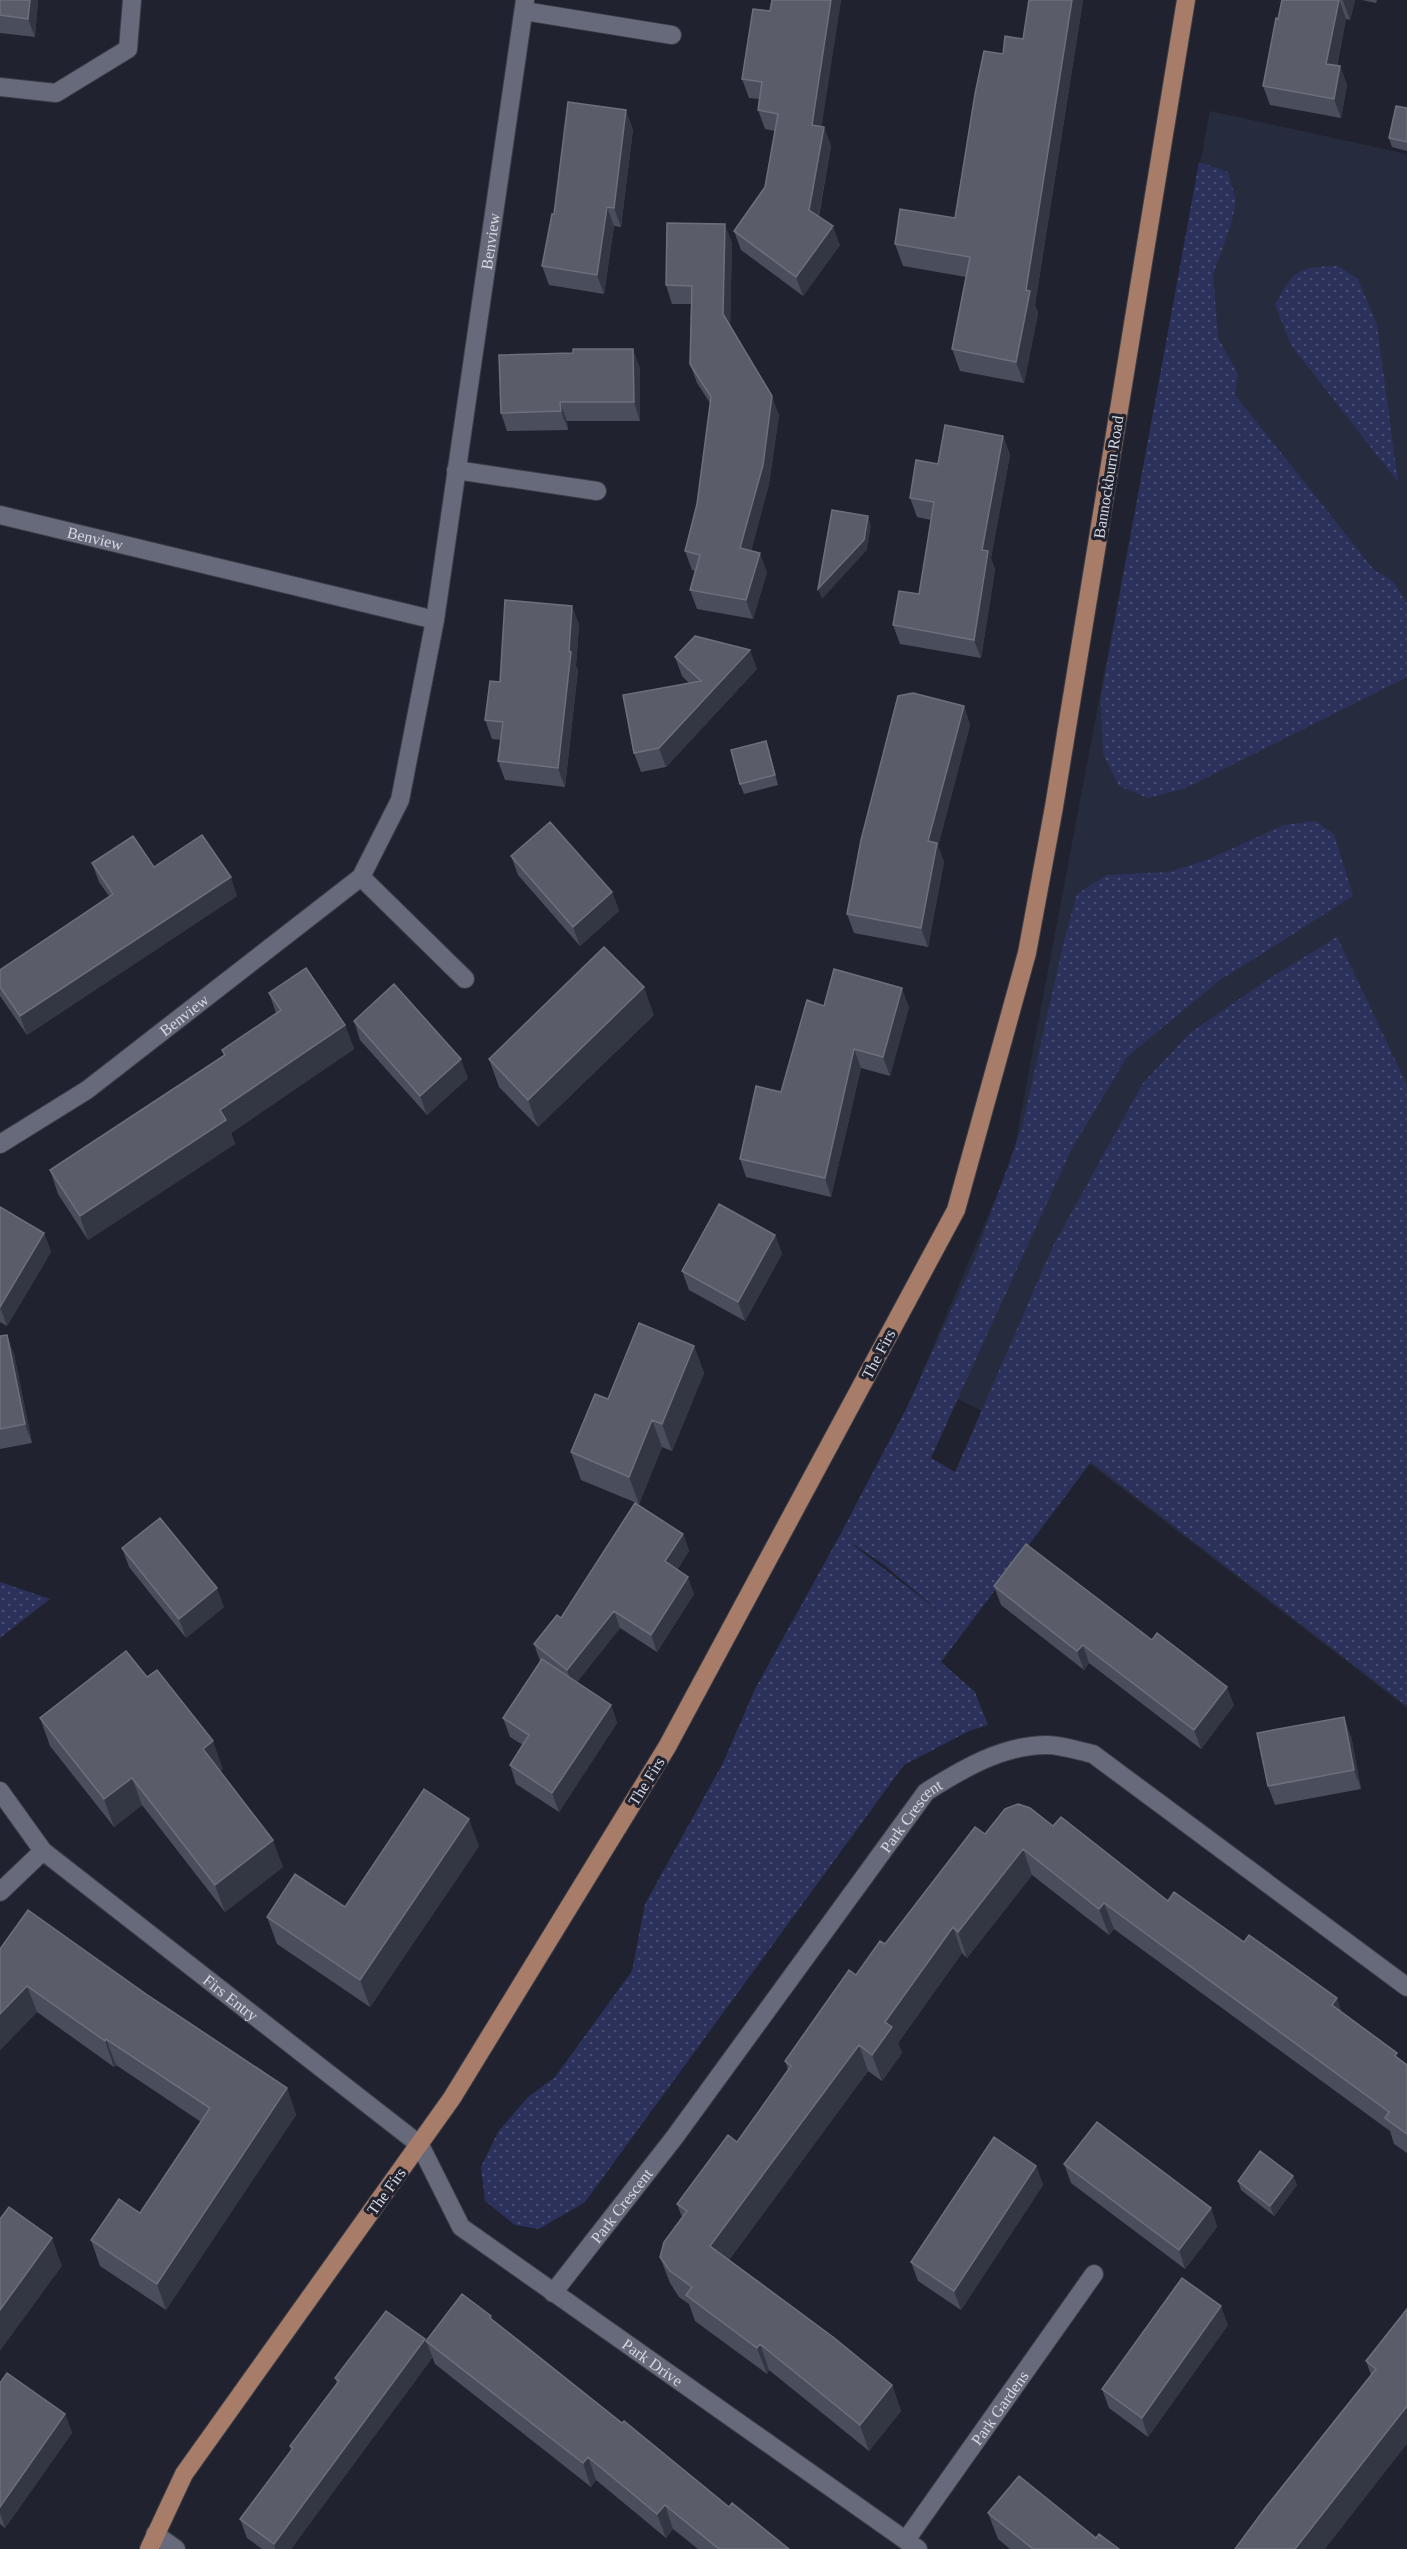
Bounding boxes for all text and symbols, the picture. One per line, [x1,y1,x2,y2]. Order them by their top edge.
street label: Benview [478,211,503,271]
street label: Bannockburn Road [1090,415,1127,540]
street label: Benview [65,524,125,554]
street label: Benview [156,991,212,1039]
street label: The Firs [858,1327,899,1382]
street label: The Firs [625,1754,668,1809]
street label: Park Crescent [877,1776,945,1856]
street label: Firs Entry [200,1971,261,2025]
street label: The Firs [364,2165,409,2218]
street label: Park Crescent [588,2165,656,2246]
street label: Park Drive [619,2335,686,2389]
street label: Park Gardens [968,2368,1032,2448]

